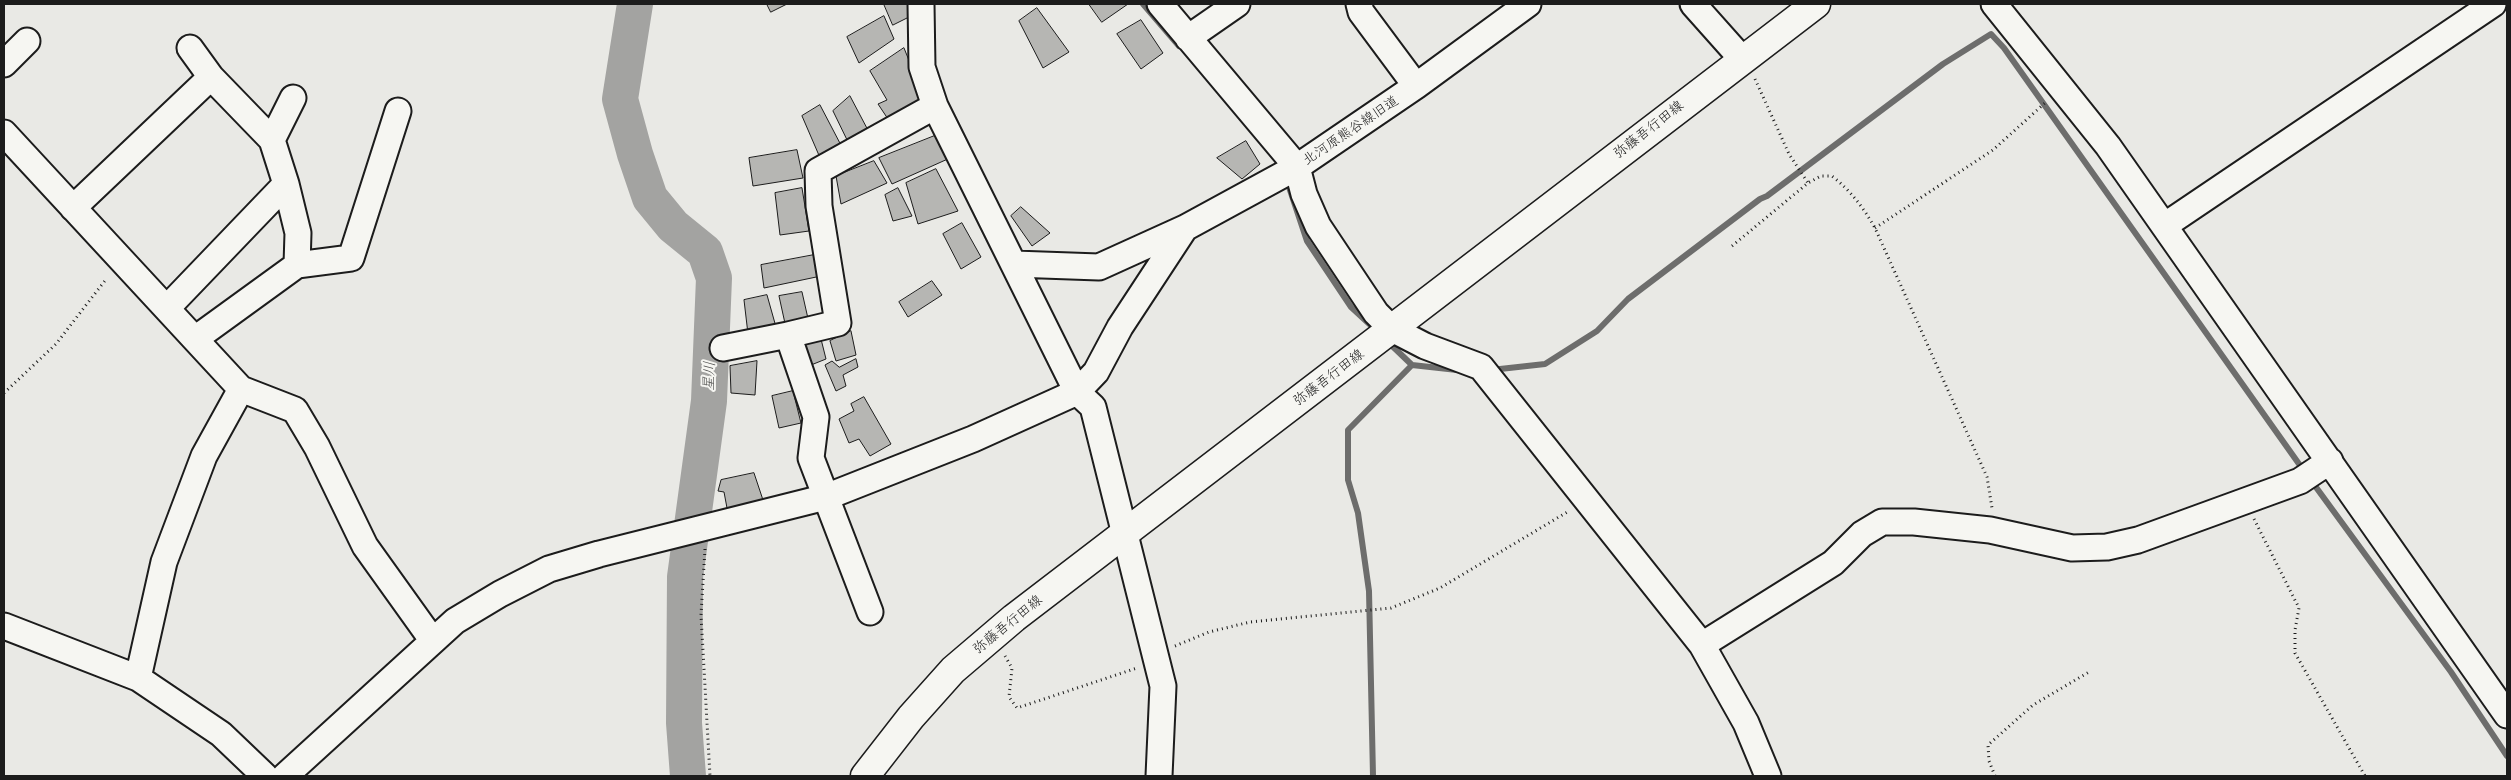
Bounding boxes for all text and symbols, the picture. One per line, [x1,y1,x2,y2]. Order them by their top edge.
street label: 北河原熊谷線旧道 [1300,93,1402,169]
street label: 弥藤吾行田線 [1611,98,1687,162]
street label: 弥藤吾行田線 [1290,346,1368,410]
water label: 星川 [700,361,720,391]
street label: 弥藤吾行田線 [970,592,1046,658]

